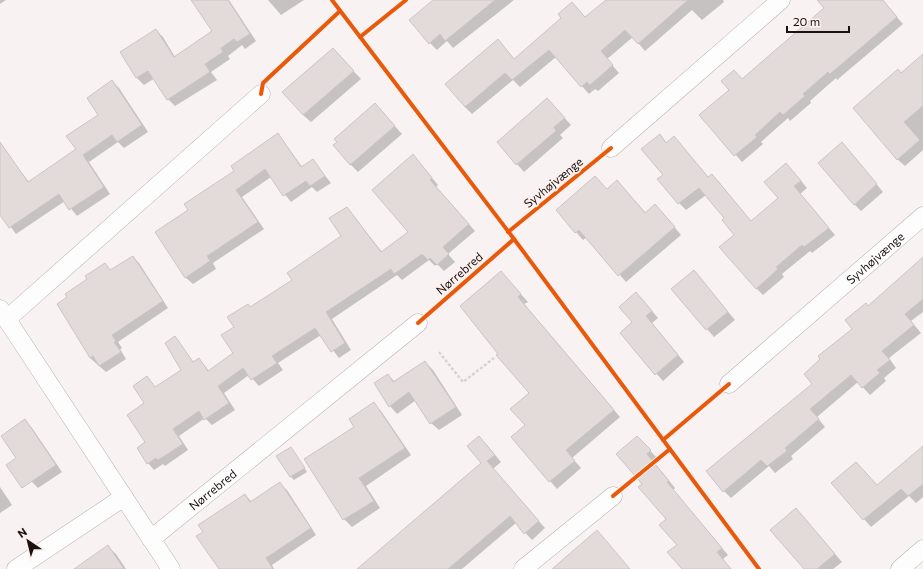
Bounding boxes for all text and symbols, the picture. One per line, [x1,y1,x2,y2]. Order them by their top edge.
scale bar [787,8,849,34]
text: 20 m [793,14,820,28]
street label: Syvhøjvænge [521,154,585,210]
street label: Syvhøjvænge [843,229,907,286]
street label: Nørrebred [433,249,485,297]
street label: Nørrebred [186,466,239,513]
north arrow [8,521,48,561]
text: N [15,525,29,540]

